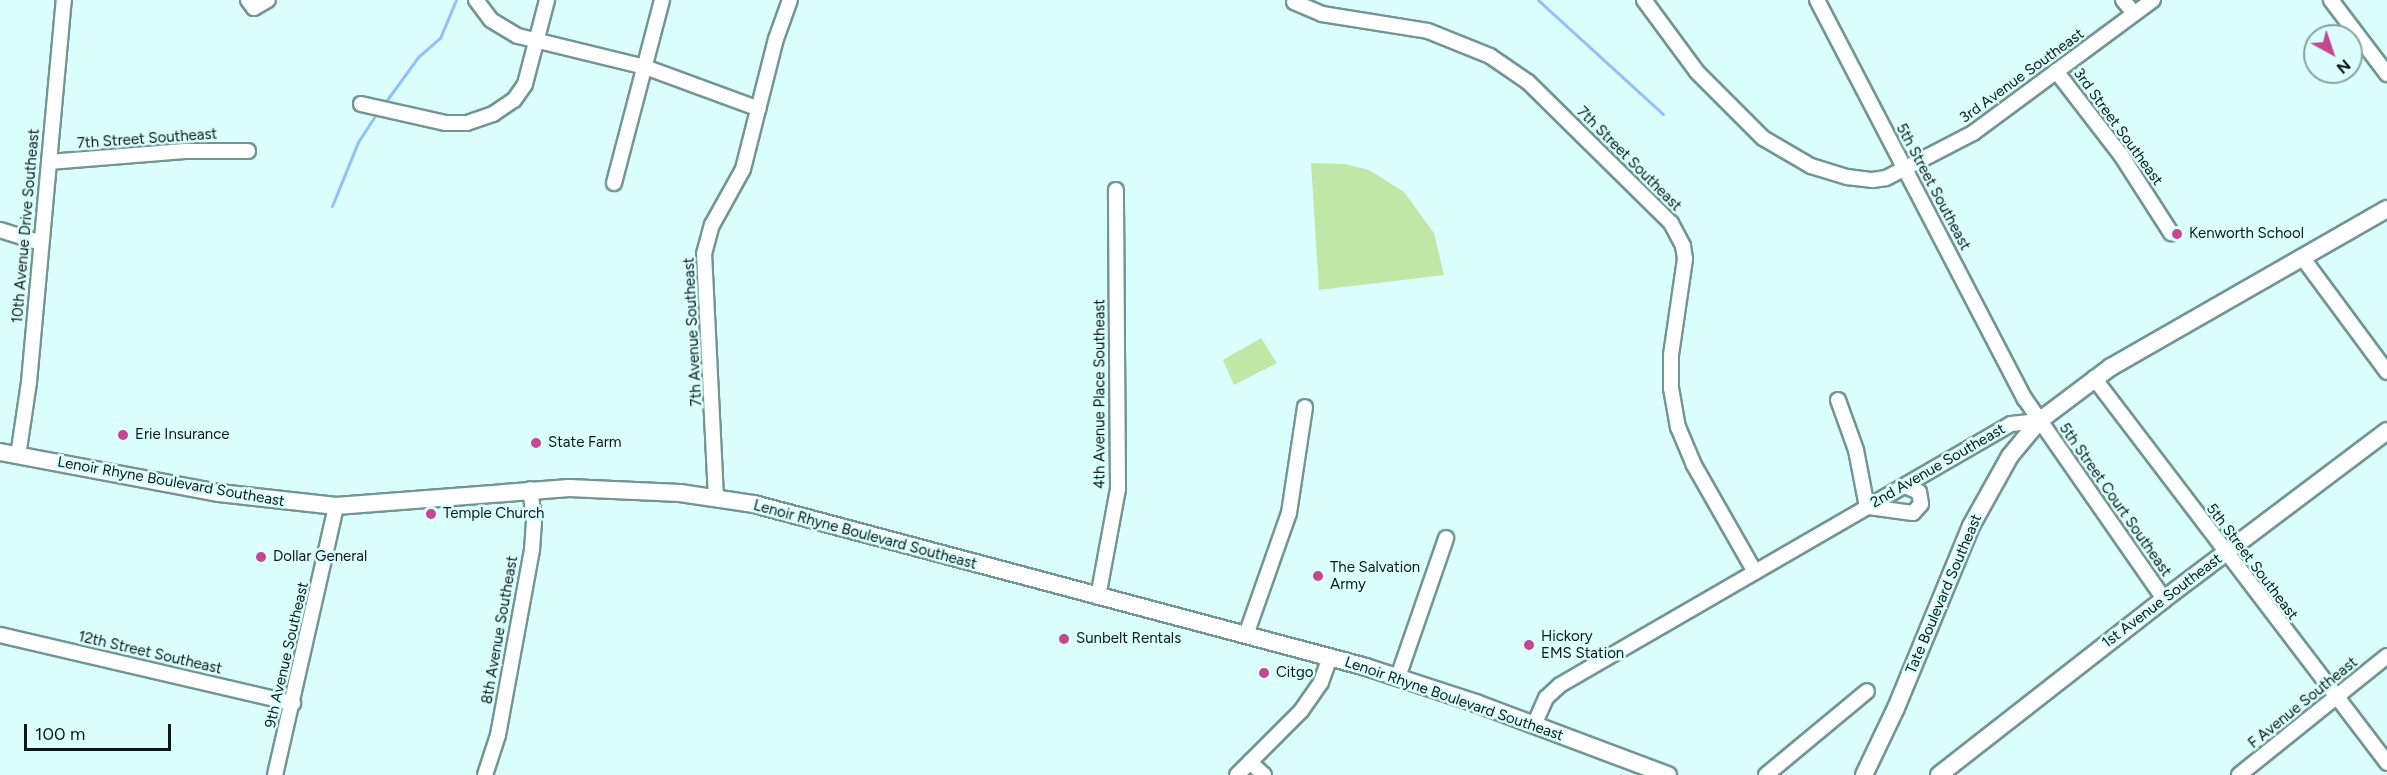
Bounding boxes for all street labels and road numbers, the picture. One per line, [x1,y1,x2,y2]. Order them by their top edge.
street label: 3rd Avenue Southeast [1956,25,2088,127]
street label: 3rd Street Southeast [2070,65,2166,189]
street label: 7th Street Southeast [1573,103,1685,215]
street label: 5th Street Southeast [1892,121,1974,253]
street label: 7th Street Southeast [76,125,218,153]
street label: 10th Avenue Drive Southeast [9,128,43,324]
street label: 7th Avenue Southeast [680,257,706,407]
street label: 4th Avenue Place Southeast [1091,299,1109,489]
street label: 2nd Avenue Southeast [1867,420,2009,512]
street label: 5th Street Court Southeast [2055,420,2175,580]
street label: Lenoir Rhyne Boulevard Southeast [56,453,286,511]
street label: Lenoir Rhyne Boulevard Southeast [751,497,979,573]
street label: 5th Street Southeast [2202,500,2302,624]
street label: Tate Boulevard Southeast [1902,511,1986,677]
street label: 1st Avenue Southeast [2098,550,2226,652]
street label: 8th Avenue Southeast [478,554,522,706]
street label: 9th Avenue Southeast [261,580,313,730]
street label: 12th Street Southeast [76,628,224,678]
street label: Lenoir Rhyne Boulevard Southeast [1342,653,1566,745]
street label: F Avenue Southeast [2245,653,2361,753]

